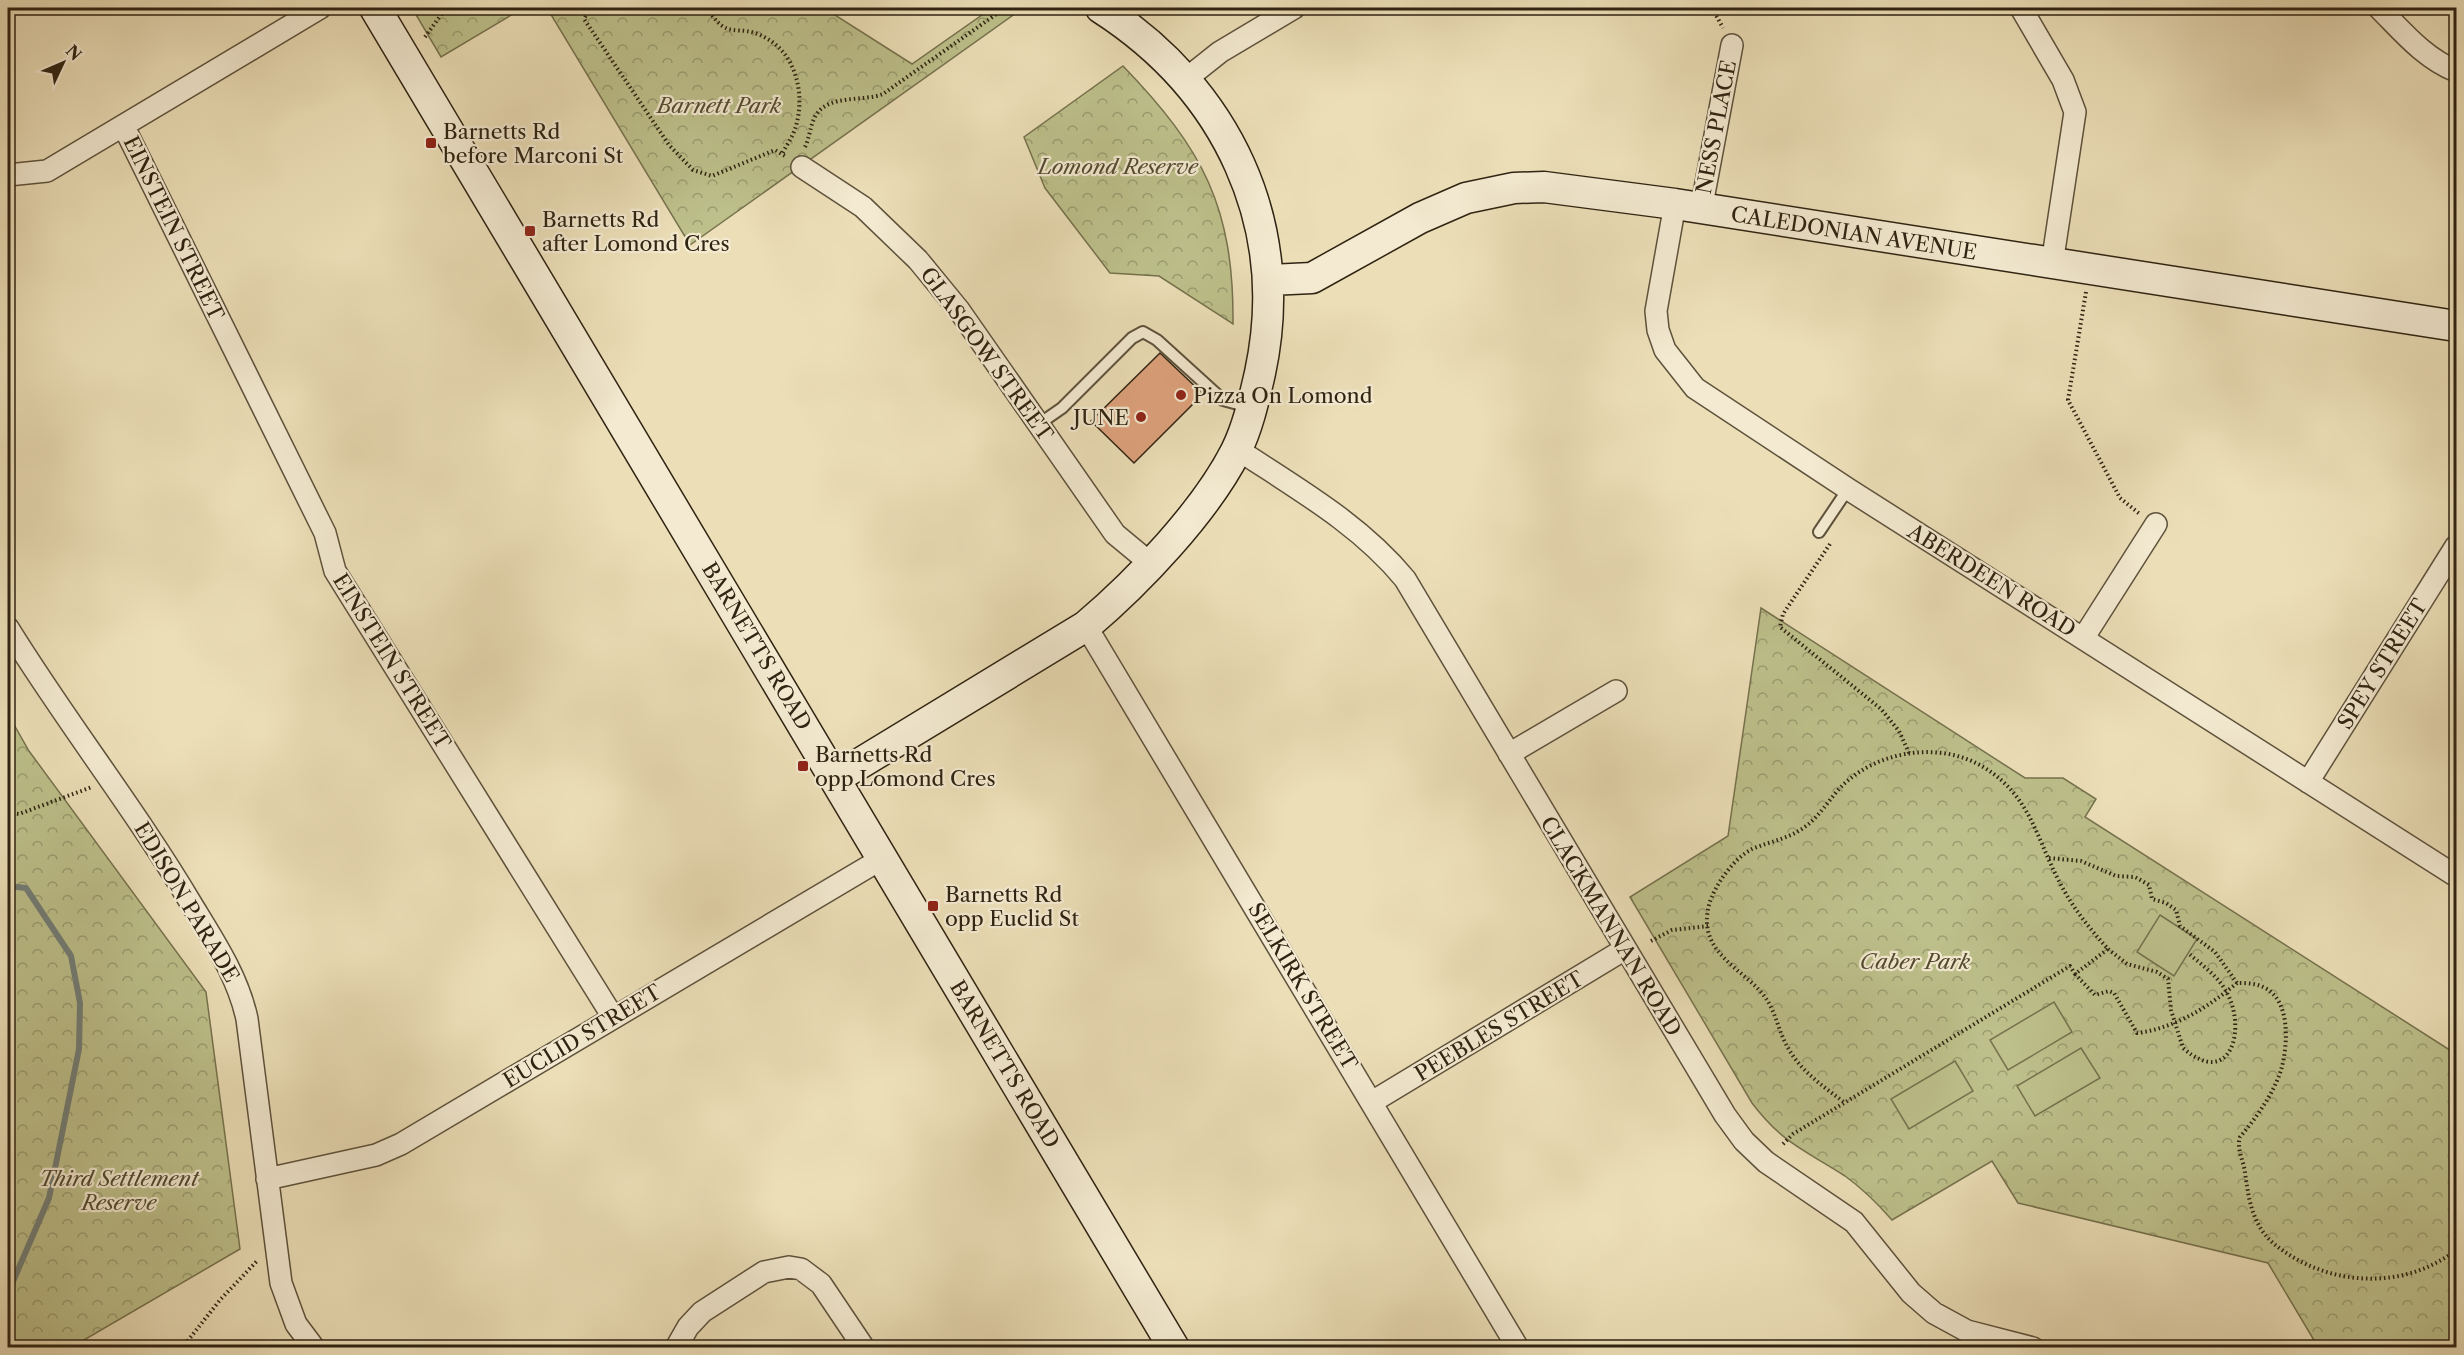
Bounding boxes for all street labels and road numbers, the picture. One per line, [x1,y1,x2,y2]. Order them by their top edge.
street label: NESS PLACE [1691,58,1741,196]
street label: EINSTEIN STREET [119,132,230,324]
street label: CALEDONIAN AVENUE [1729,201,1979,265]
street label: GLASGOW STREET [916,262,1059,446]
street label: ABERDEEN ROAD [1903,518,2081,642]
street label: BARNETTS ROAD [697,558,817,734]
street label: EINSTEIN STREET [328,569,456,753]
street label: SPEY STREET [2332,594,2432,734]
street label: CLACKMANNAN ROAD [1535,812,1687,1040]
street label: EDISON PARADE [129,817,245,987]
street label: SELKIRK STREET [1243,898,1363,1074]
street label: PEEBLES STREET [1410,966,1588,1086]
street label: BARNETTS ROAD [945,976,1065,1152]
street label: EUCLID STREET [499,979,666,1093]

